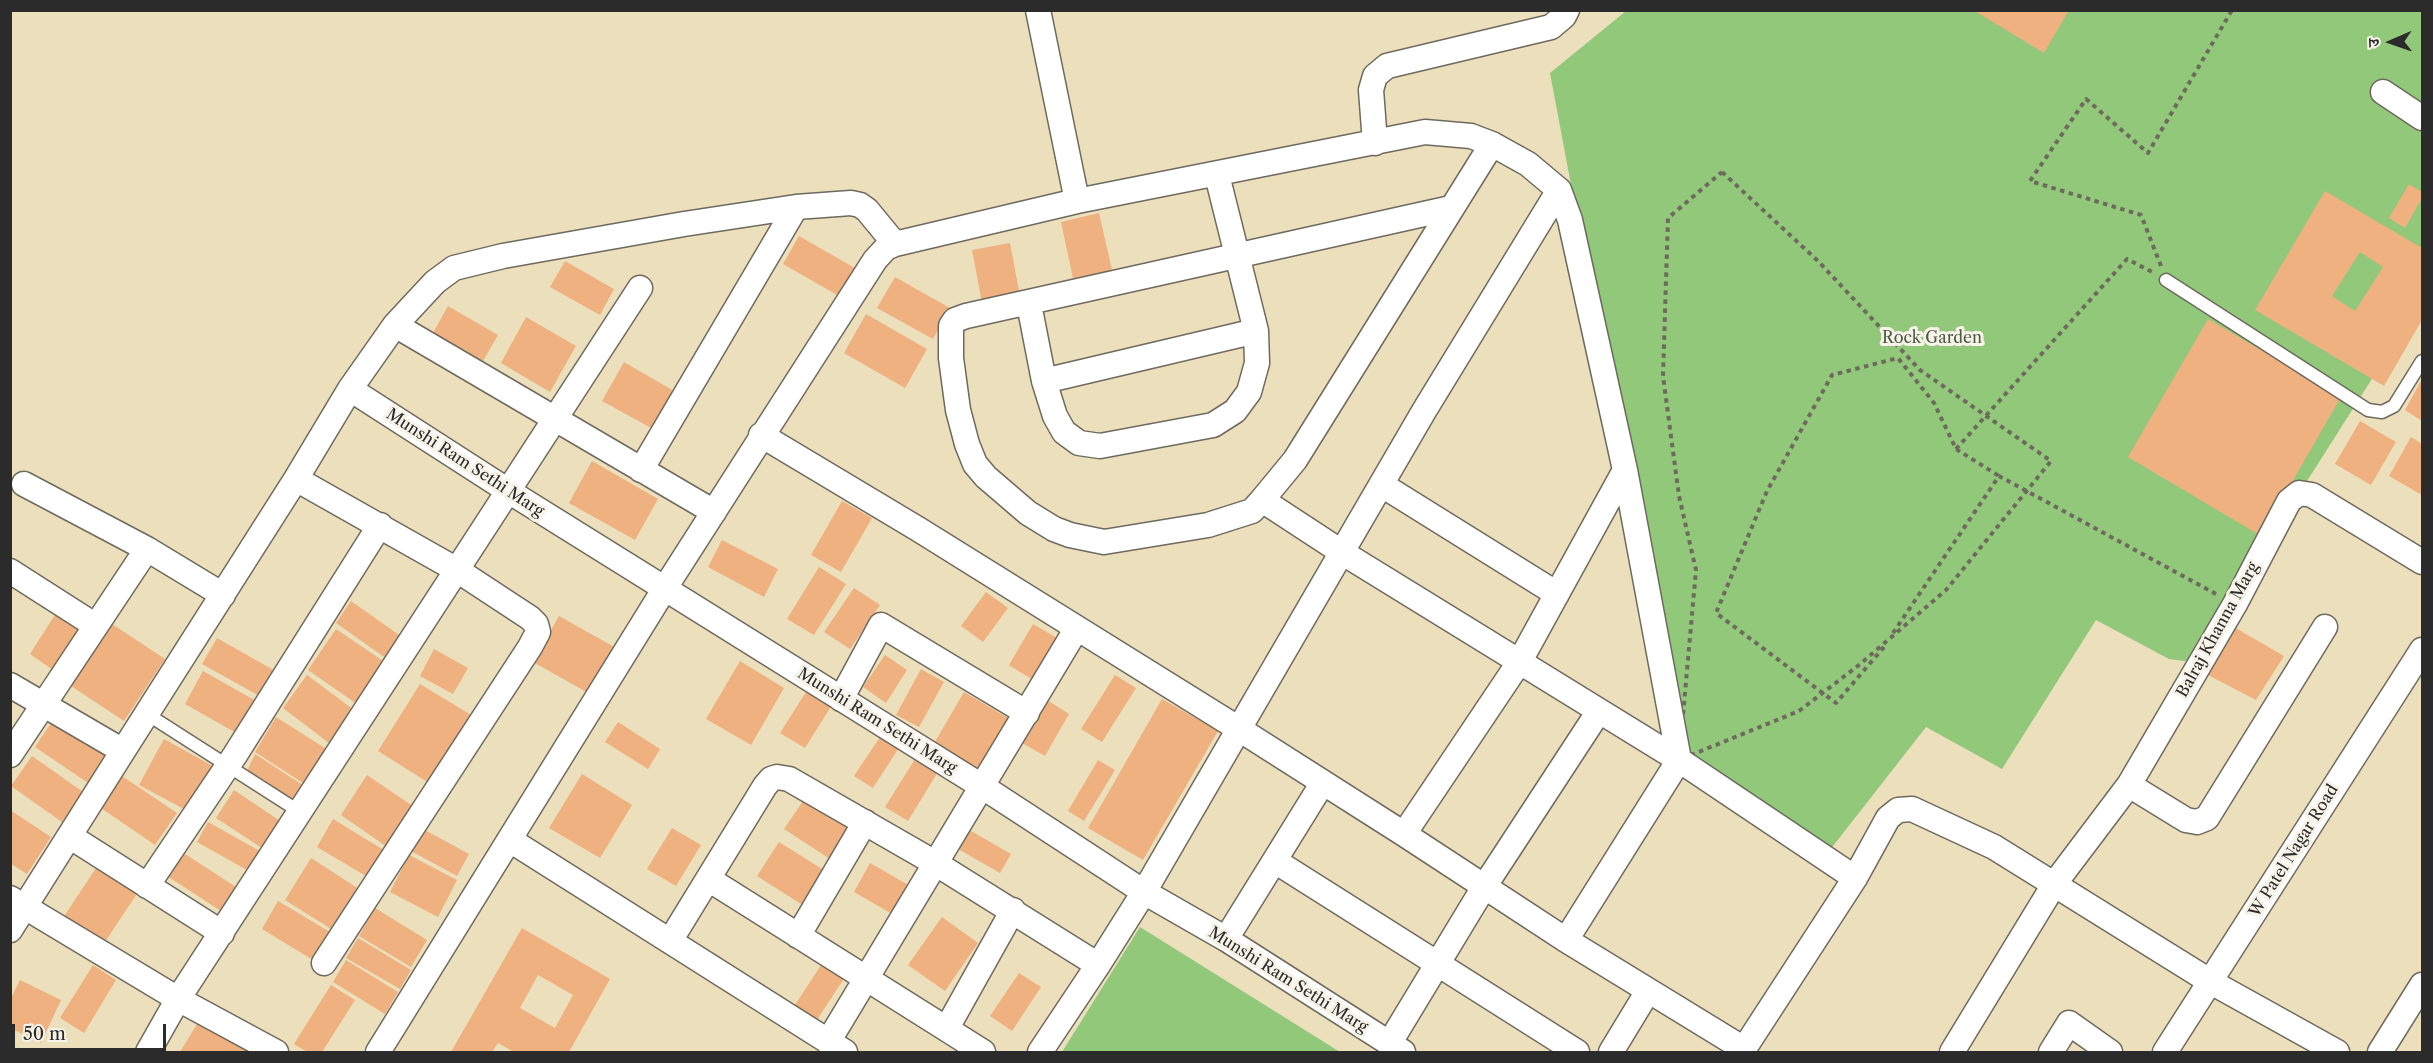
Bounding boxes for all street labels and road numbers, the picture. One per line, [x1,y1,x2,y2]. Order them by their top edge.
street label: Munshi Ram Sethi Marg [383,405,547,521]
street label: Balraj Khanna Marg [2173,559,2263,701]
street label: Munshi Ram Sethi Marg [794,664,960,778]
street label: W Patel Nagar Road [2245,781,2343,921]
street label: Munshi Ram Sethi Marg [1205,923,1371,1037]

